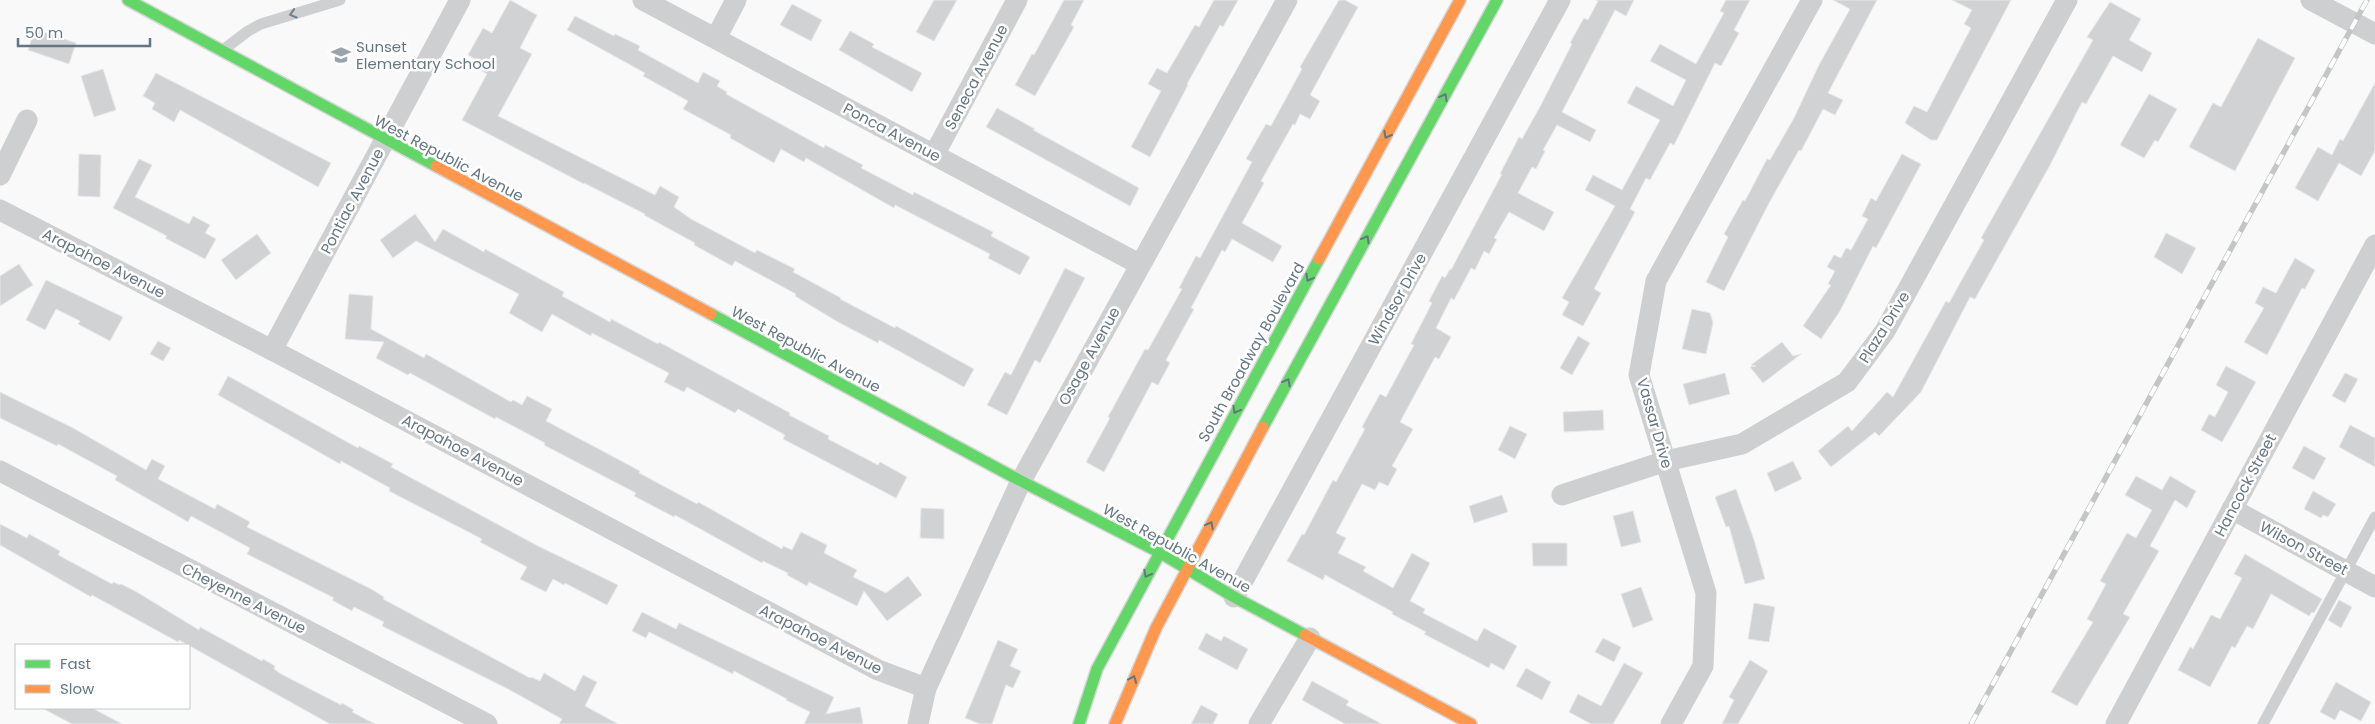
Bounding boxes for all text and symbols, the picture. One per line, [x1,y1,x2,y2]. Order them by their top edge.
one-way arrow [289,9,298,19]
scale bar [18,15,150,47]
street label: Seneca Avenue [939,21,1013,133]
text: 50 m [25,22,63,43]
place label: Sunset Elementary School [356,36,495,74]
school or university icon: Sunset Elementary School [330,44,352,66]
one-way arrow [1438,93,1448,102]
street label: Ponca Avenue [840,98,944,166]
street label: West Republic Avenue [371,110,527,206]
one-way arrow [1383,130,1393,139]
street label: Pontiac Avenue [315,145,389,257]
street label: Arapahoe Avenue [39,223,169,303]
one-way arrow [1359,236,1369,245]
street label: Windsor Drive [1363,249,1431,349]
street label: South Broadway Boulevard [1193,258,1309,446]
one-way arrow [1305,272,1315,281]
street label: Plaza Drive [1854,287,1914,367]
street label: West Republic Avenue [728,301,884,397]
street label: Osage Avenue [1053,303,1125,409]
street label: Vassar Drive [1632,375,1678,471]
one-way arrow [1281,378,1291,387]
one-way arrow [1232,405,1242,414]
street label: Arapahoe Avenue [398,409,528,491]
street label: Hancock Street [2209,430,2281,540]
street label: West Republic Avenue [1099,498,1255,598]
street label: Wilson Street [2256,516,2352,580]
one-way arrow [1204,521,1214,530]
street label: Cheyenne Avenue [178,558,310,638]
one-way arrow [1143,568,1153,577]
street label: Arapahoe Avenue [756,599,886,679]
legend [15,644,190,709]
text: Fast [60,653,91,674]
one-way arrow [1127,675,1138,684]
text: Slow [60,678,95,699]

